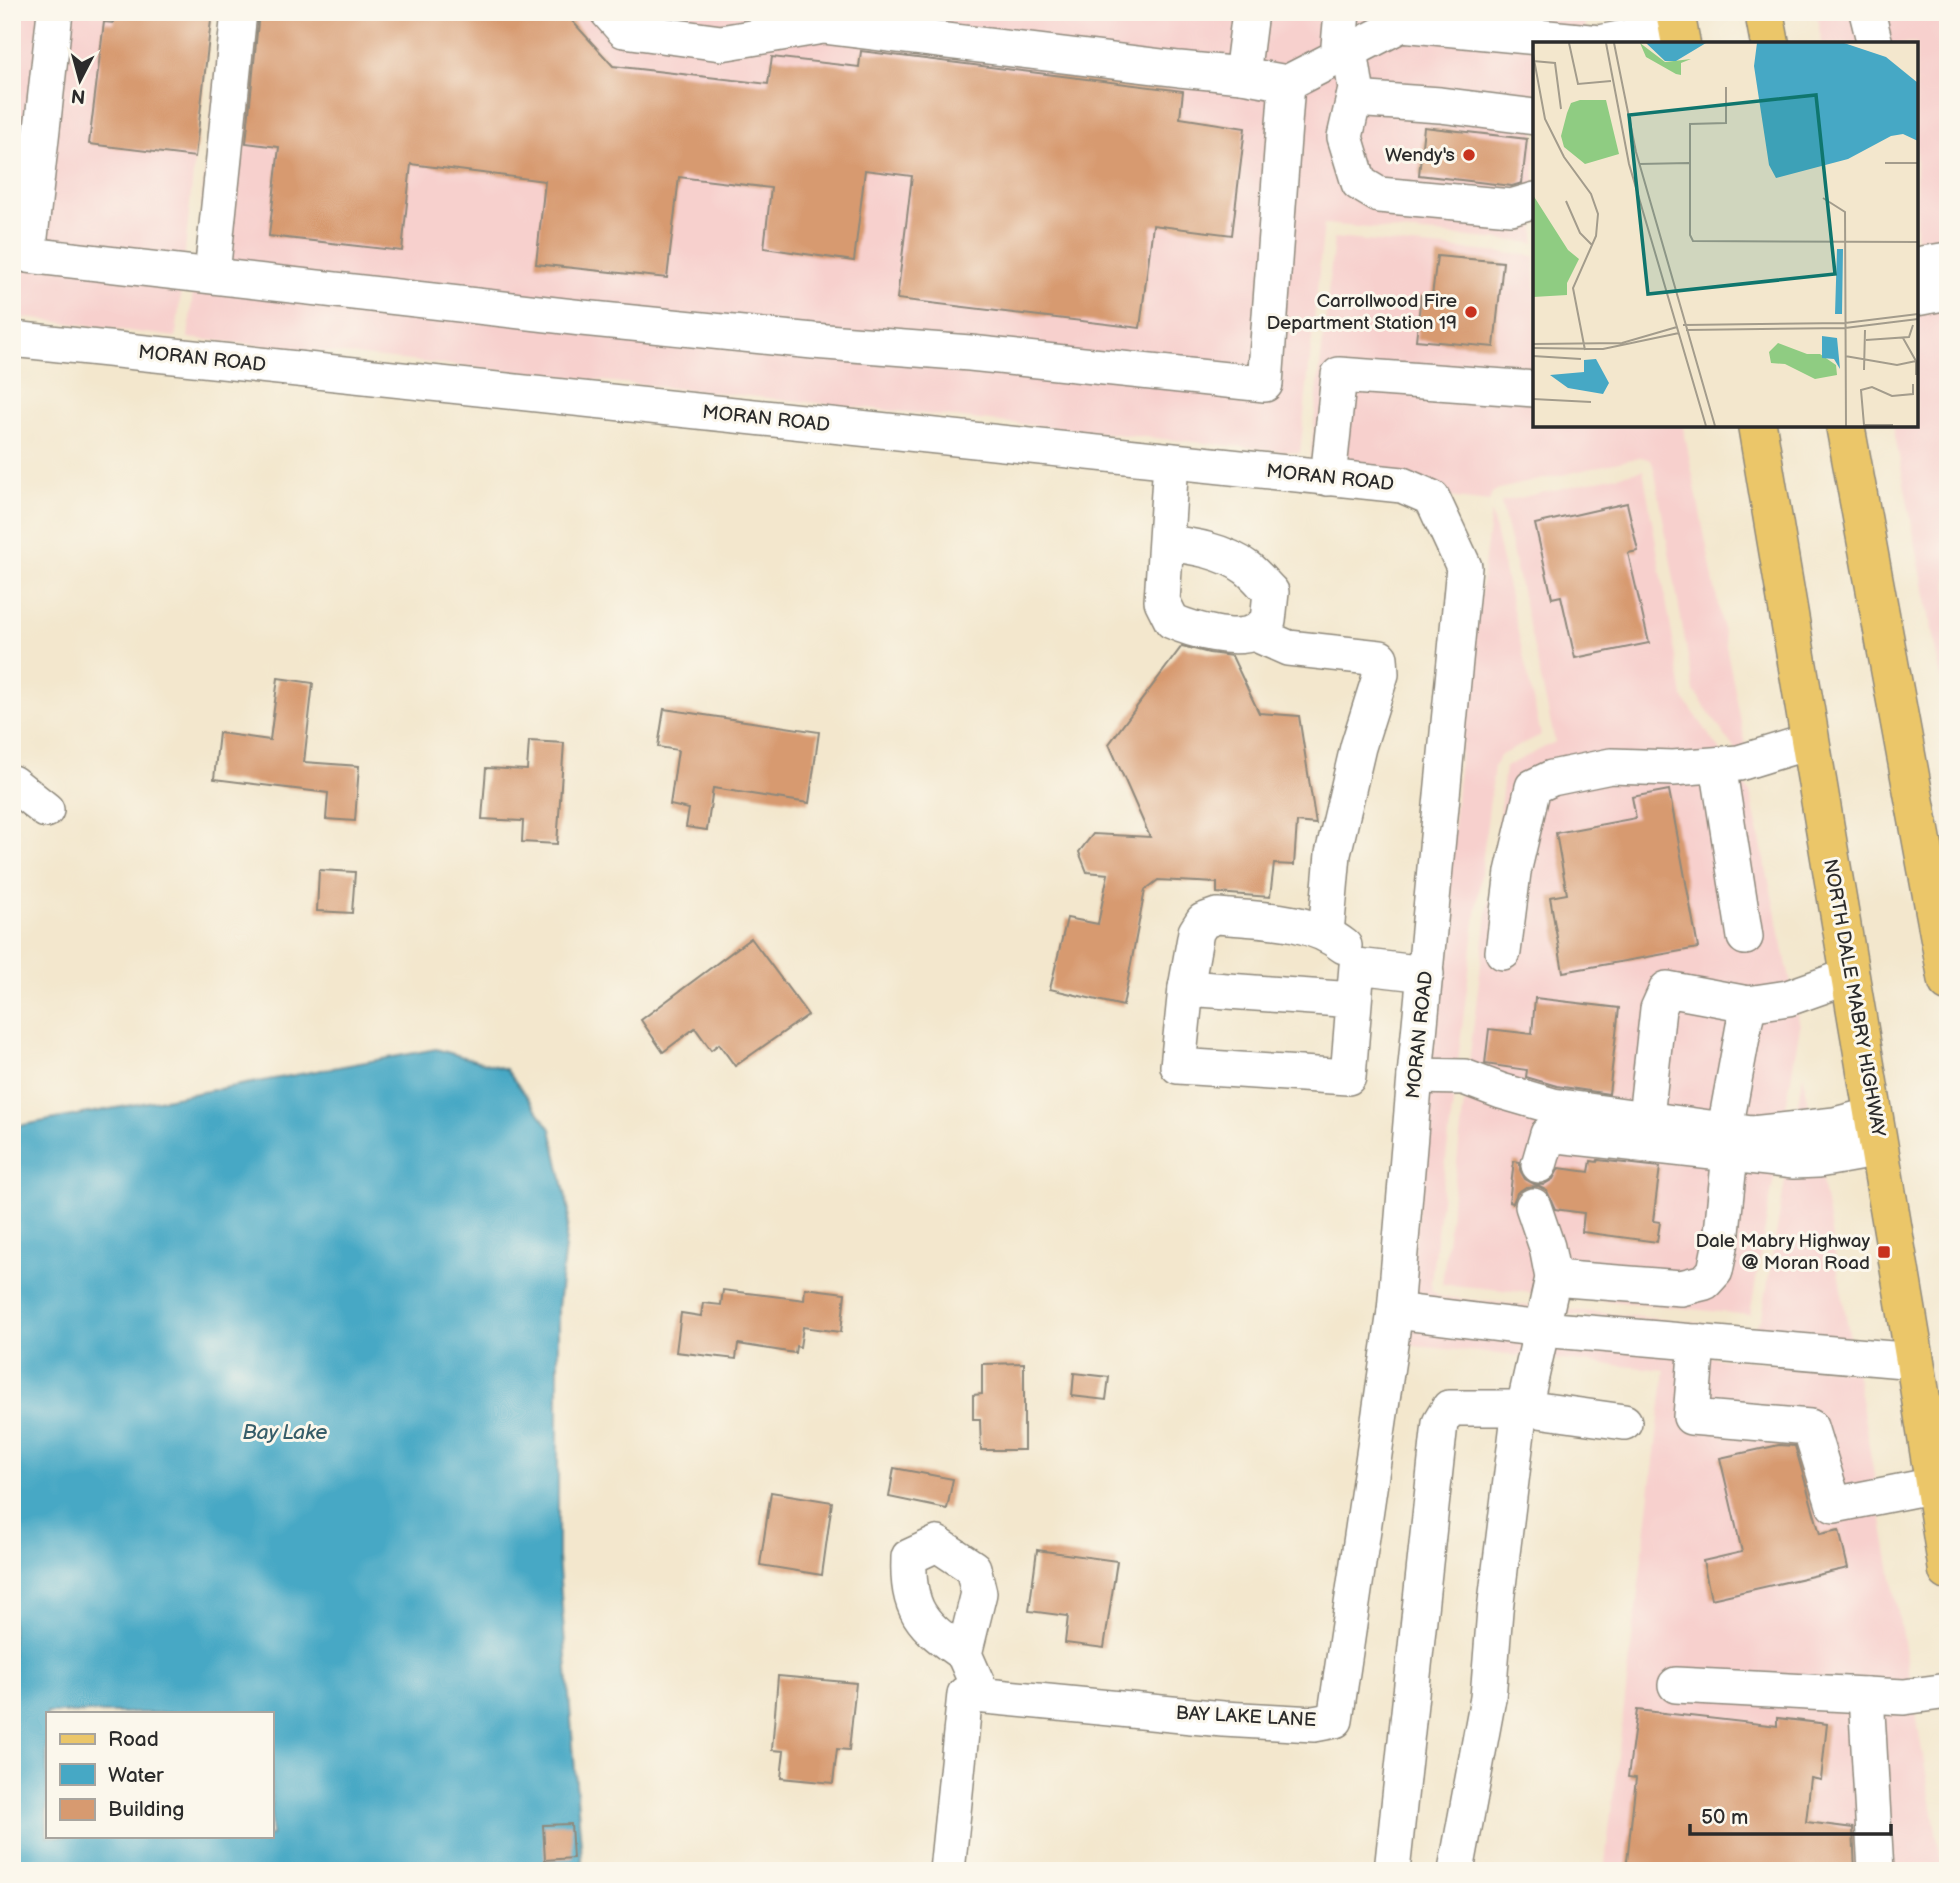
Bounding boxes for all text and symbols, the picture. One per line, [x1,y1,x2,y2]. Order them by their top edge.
inset map [1533,42,1918,427]
north arrow [46,46,116,116]
text: N [70,83,87,108]
place label: Wendy's [1385,144,1455,167]
marker: Wendy's [1461,147,1477,163]
place label: Carrollwood Fire Department Station 19 [1266,290,1457,335]
marker: Carrollwood Fire Department Station 19 [1463,304,1479,320]
street label: MORAN ROAD [137,341,267,377]
street label: MORAN ROAD [701,401,831,437]
street label: MORAN ROAD [1265,460,1395,496]
street label: NORTH DALE MABRY HIGHWAY [1818,857,1890,1140]
street label: MORAN ROAD [1402,970,1438,1100]
place label: Dale Mabry Highway @ Moran Road [1695,1230,1870,1275]
marker: Dale Mabry Highway @ Moran Road [1876,1244,1892,1260]
water label: Bay Lake [243,1420,327,1445]
street label: BAY LAKE LANE [1175,1702,1317,1732]
legend [46,1712,273,1838]
text: Road [108,1727,159,1752]
text: Water [108,1763,164,1788]
scale bar [1690,1792,1892,1836]
text: Building [108,1797,184,1822]
text: 50 m [1701,1805,1748,1830]

